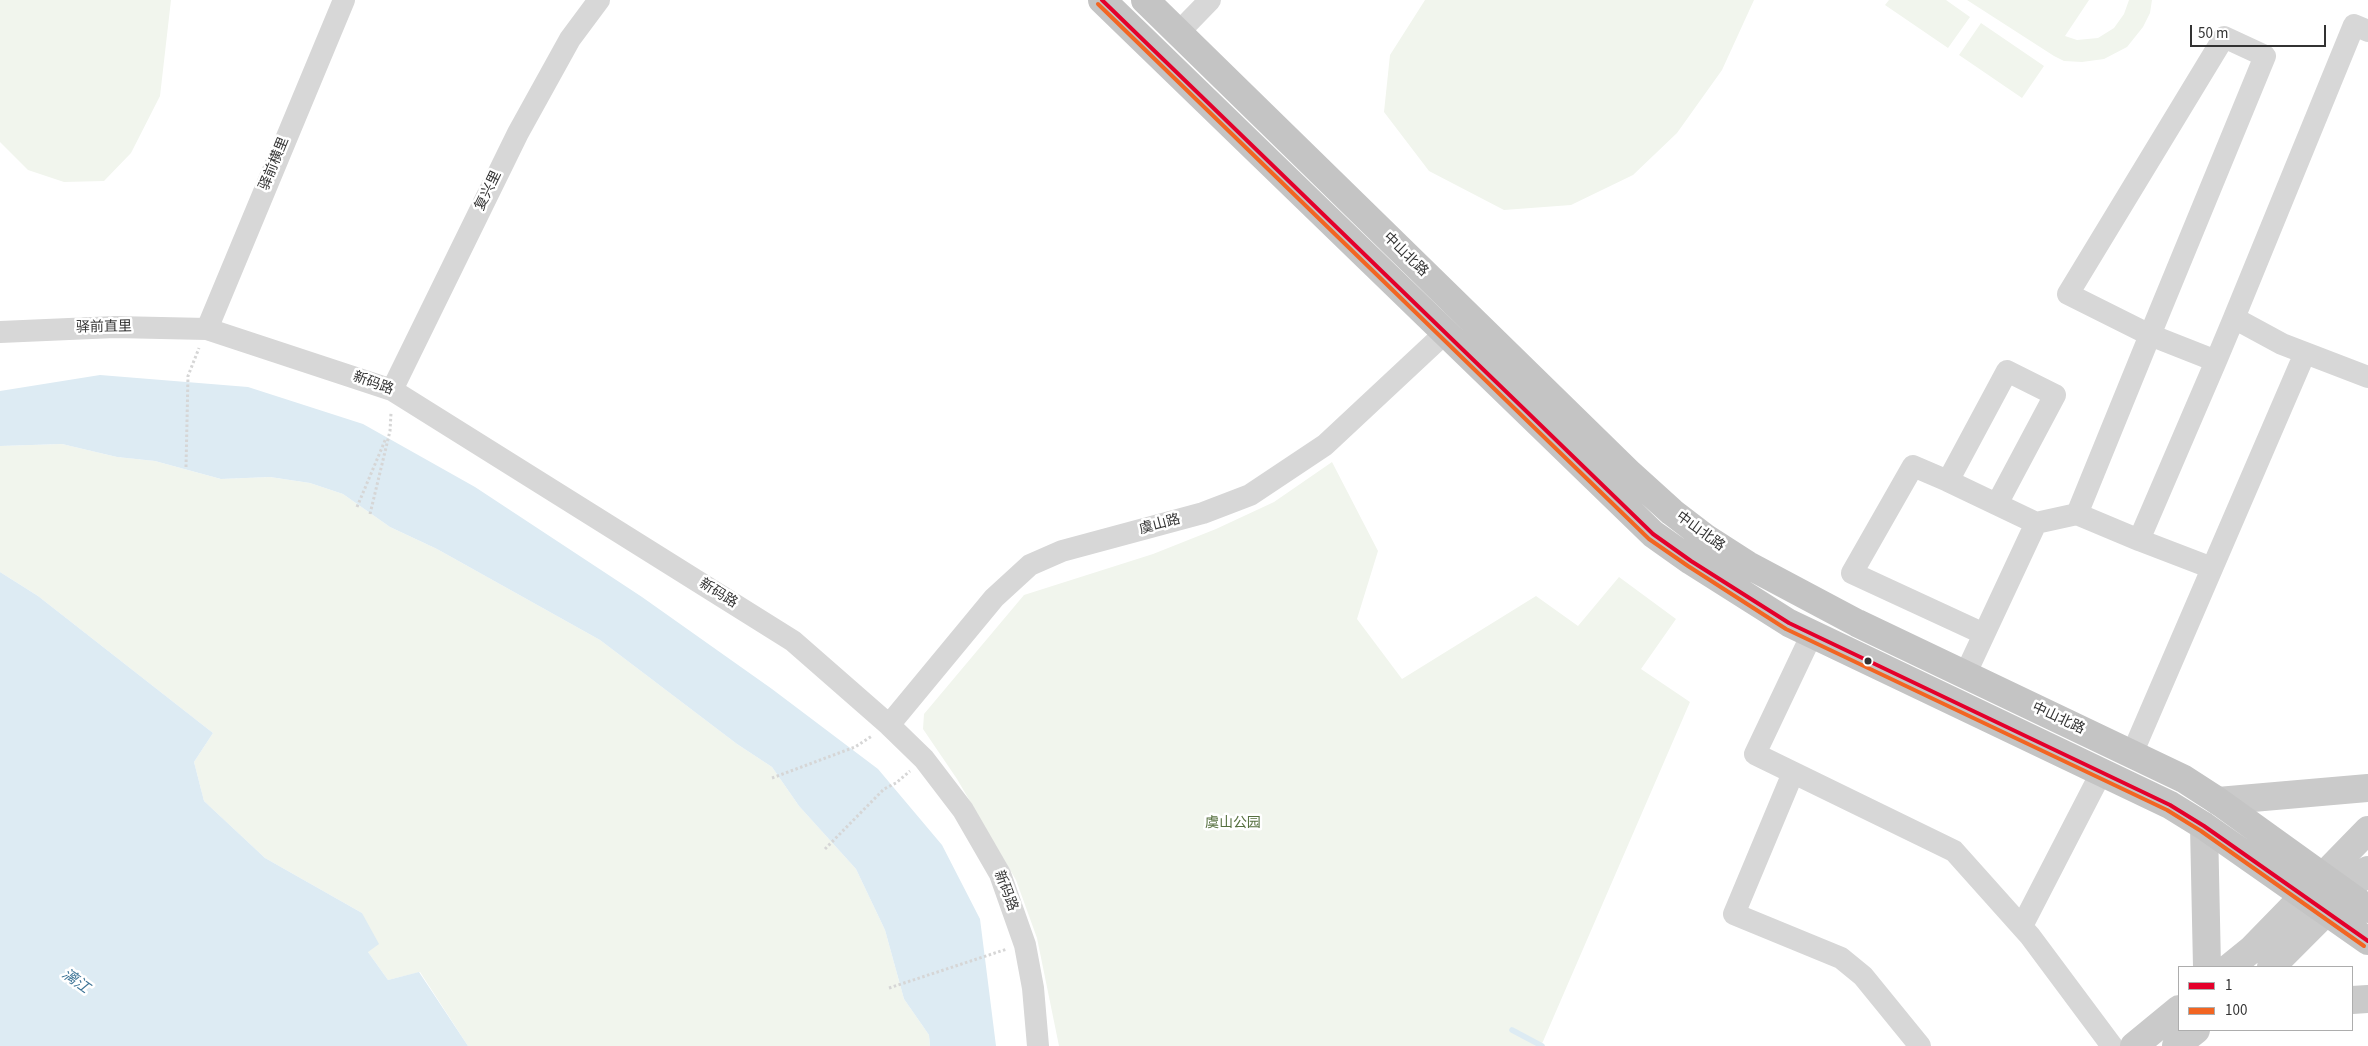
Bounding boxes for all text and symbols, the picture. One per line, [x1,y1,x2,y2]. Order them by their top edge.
scale bar [2193,15,2329,47]
text: 50 m [2198,23,2228,44]
street label: 驿前横里 [257,135,293,193]
street label: 复兴里 [472,168,506,214]
street label: 中山北路 [1379,230,1431,280]
street label: 驿前直里 [76,319,132,337]
street label: 新码路 [350,369,396,399]
street label: 中山北路 [1672,509,1728,555]
street label: 虞山路 [1138,511,1182,539]
street label: 新码路 [696,576,740,612]
unlabelled marker [1863,656,1873,666]
street label: 中山北路 [2029,700,2087,738]
park label: 虞山公园 [1205,816,1261,832]
street label: 新码路 [990,868,1020,914]
water label: 漓江 [58,966,92,998]
legend [2178,966,2353,1031]
text: 1 [2225,975,2232,996]
text: 100 [2225,1000,2247,1021]

